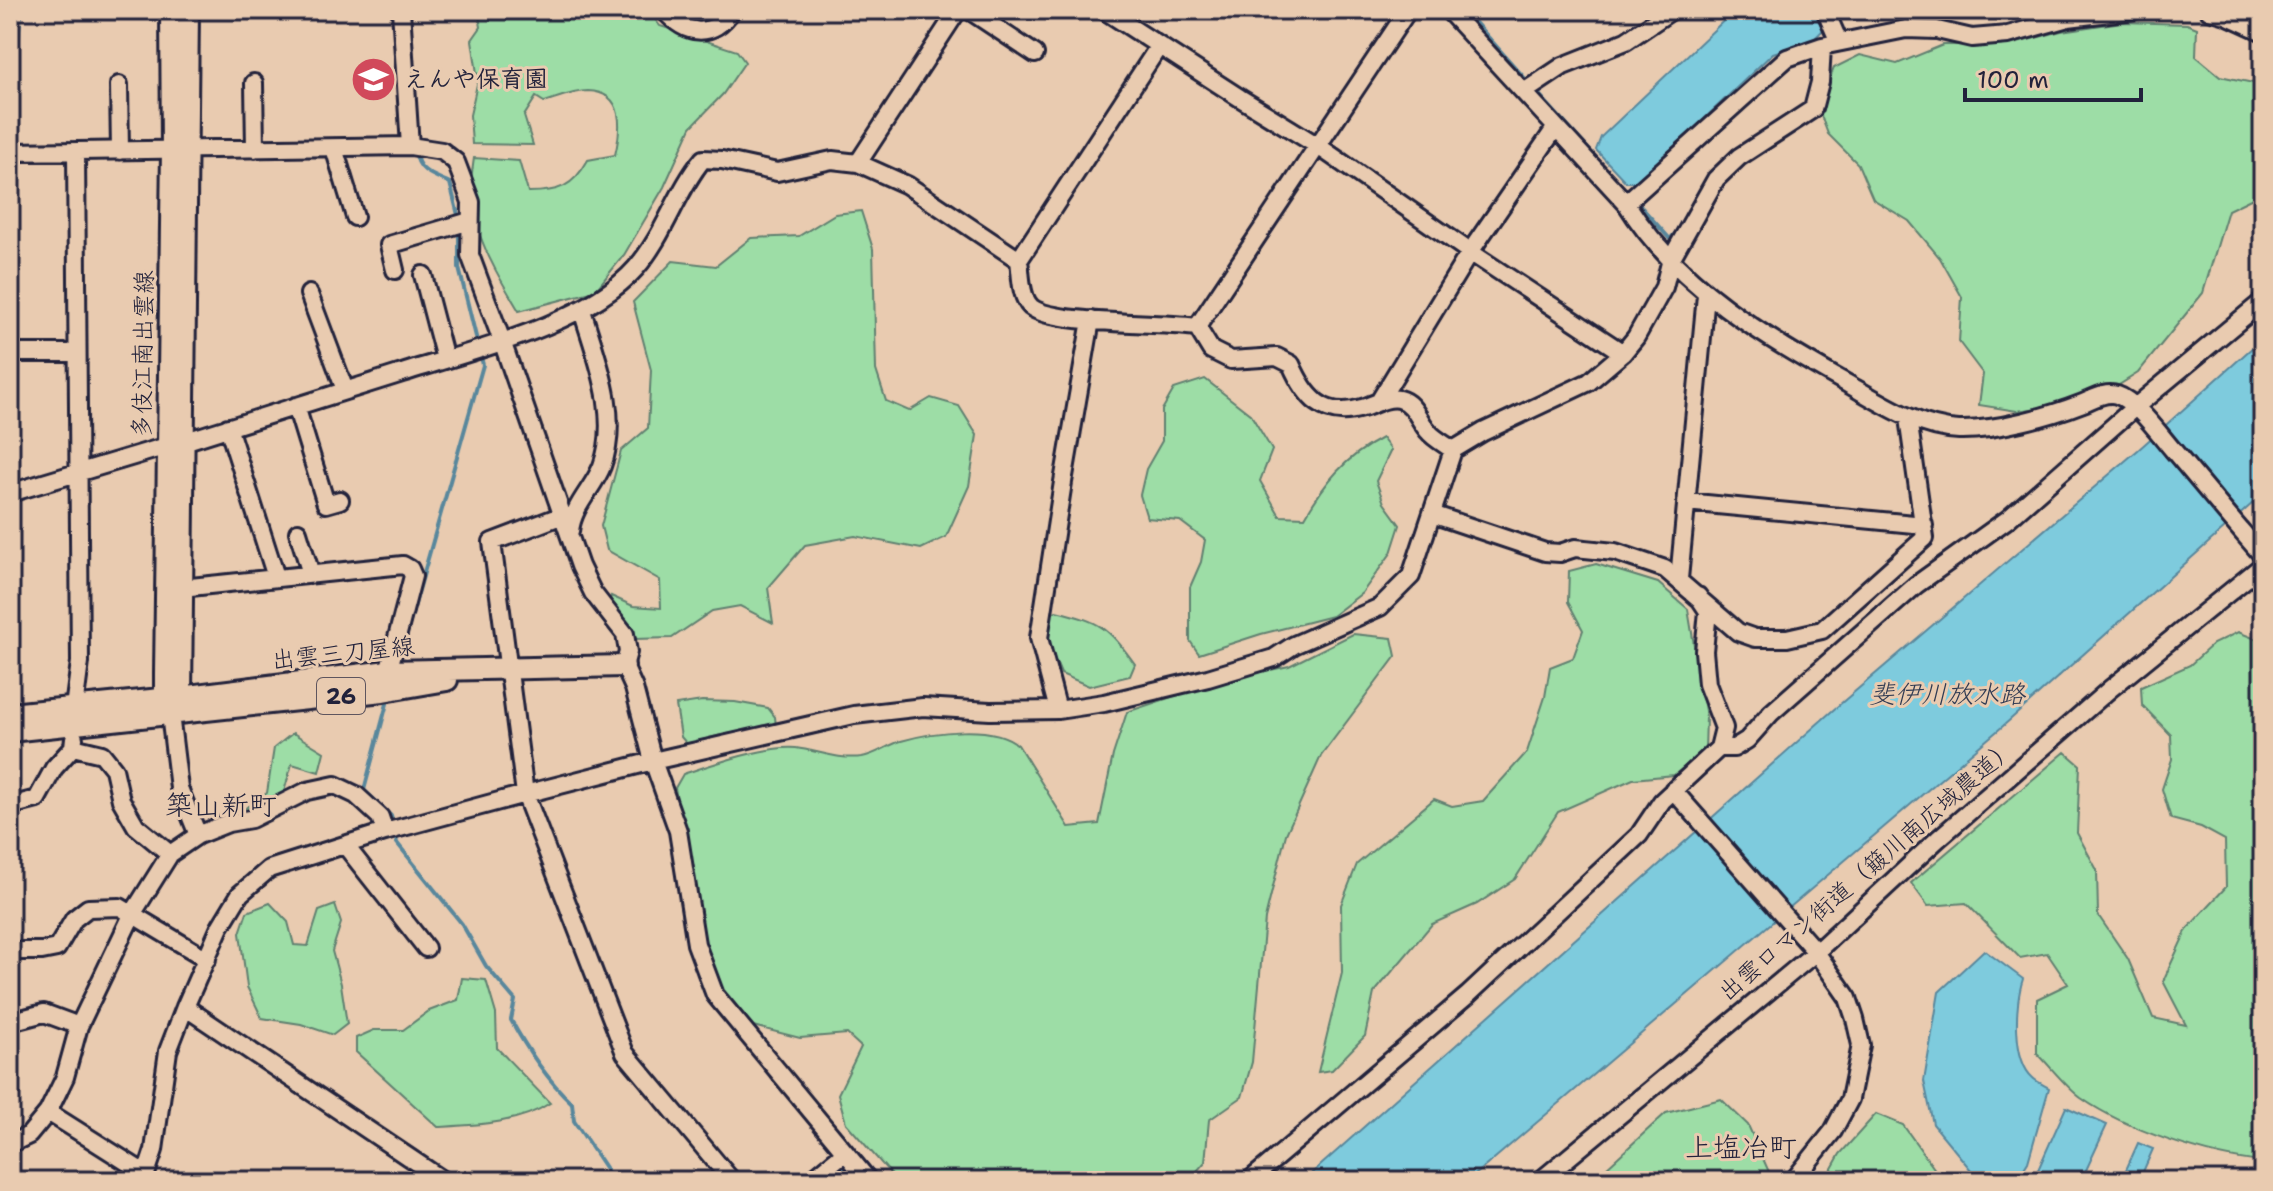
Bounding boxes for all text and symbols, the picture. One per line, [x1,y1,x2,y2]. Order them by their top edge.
scale bar [1965,52,2141,102]
school or university icon: えんや保育園 [349,55,397,103]
place label: えんや保育園 [404,63,548,95]
text: 100 m [1977,64,2049,96]
street label: 多伎江南出雲線 [126,270,160,438]
street label: 出雲三刀屋線 [270,630,416,676]
water label: 斐伊川放水路 [1869,676,2027,711]
road number: 26 [317,678,365,714]
street label: 出雲ロマン街道（簸川南広域農道） [1712,732,2022,1008]
district label: 築山新町 [165,786,277,824]
district label: 上塩冶町 [1685,1128,1797,1166]

